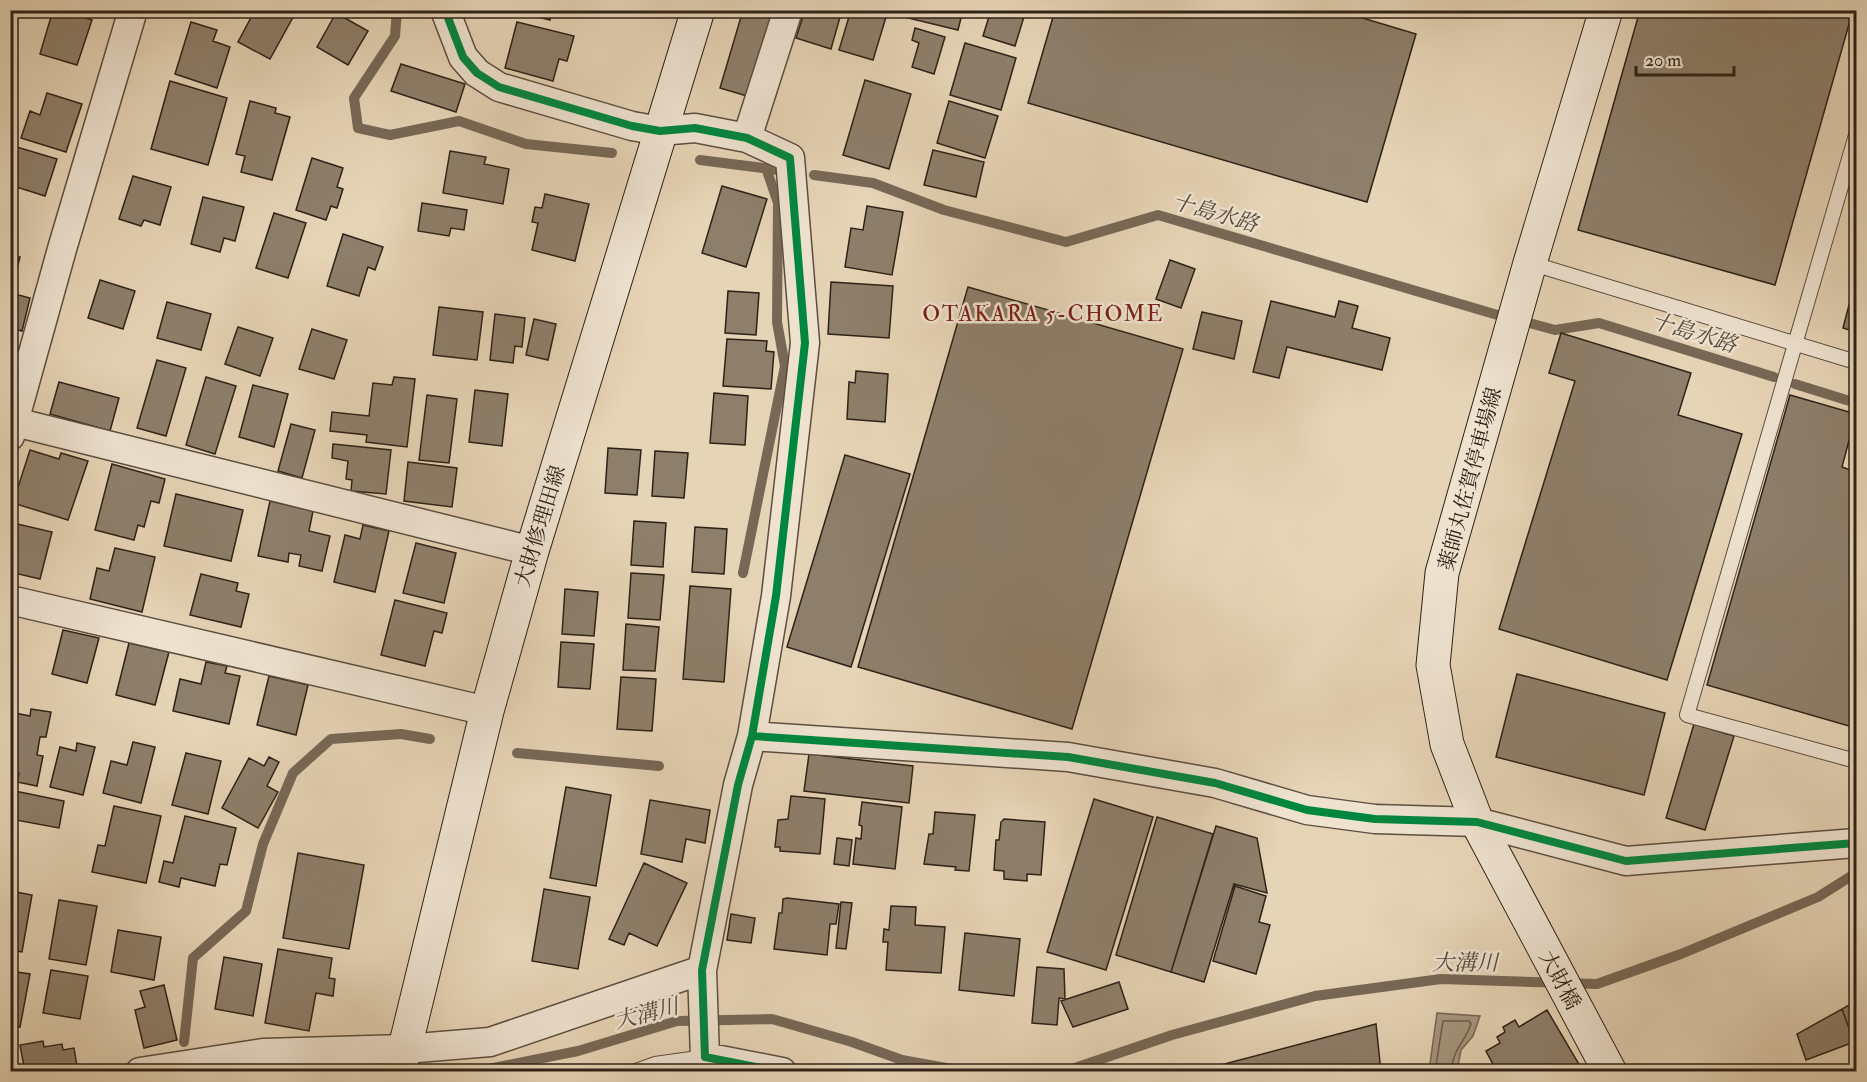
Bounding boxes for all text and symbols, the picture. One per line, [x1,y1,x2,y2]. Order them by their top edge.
scale bar [1636,39,1734,77]
text: 20 m [1645,49,1681,72]
water label: 十島水路 [1169,187,1263,239]
district label: OTAKARA 5-CHOME [922,300,1164,328]
water label: 十島水路 [1648,307,1742,360]
street label: 薬師丸佐賀停車場線 [1433,384,1508,574]
street label: 大財修理田線 [509,462,572,590]
street label: 大財橋 [1533,946,1586,1014]
water label: 大溝川 [1432,949,1500,977]
water label: 大溝川 [611,992,684,1036]

